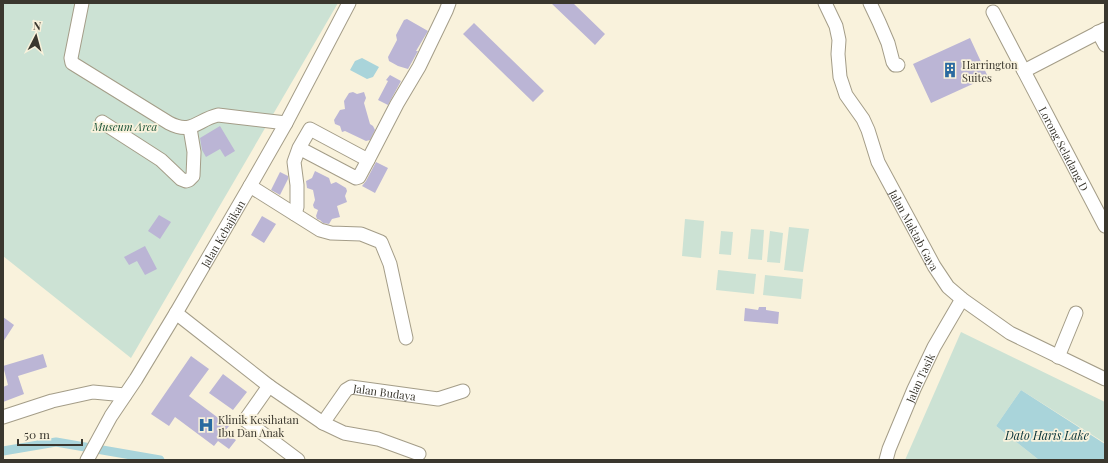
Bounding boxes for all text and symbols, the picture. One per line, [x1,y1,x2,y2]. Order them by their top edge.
north arrow [16,16,56,56]
text: N [32,18,42,33]
place label: Harrington Suites [962,57,1018,85]
building icon: Harrington Suites [941,61,959,79]
street label: Lorong Seladang D [1036,104,1093,193]
park label: Museum Area [92,119,157,134]
street label: Jalan Maktab Gaya [886,186,943,274]
street label: Jalan Kebajikan [196,197,248,271]
street label: Jalan Tasik [901,351,938,406]
street label: Jalan Budaya [351,380,417,403]
place label: Klinik Kesihatan Ibu Dan Anak [218,412,299,440]
hospital icon: Klinik Kesihatan Ibu Dan Anak [197,416,215,434]
scale bar [18,421,82,447]
text: 50 m [24,426,50,442]
water label: Dato Haris Lake [1004,427,1089,443]

